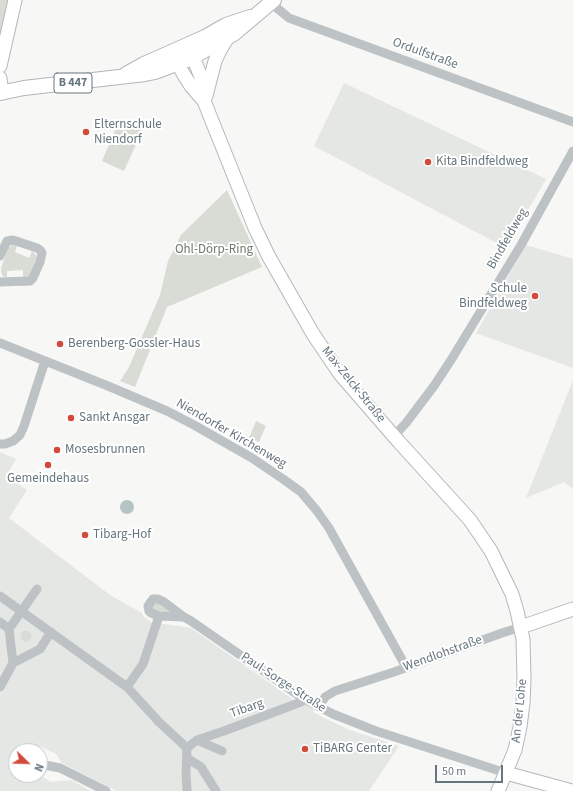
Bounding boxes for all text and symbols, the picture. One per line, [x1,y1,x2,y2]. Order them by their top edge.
street label: Ordulfstraße [390,35,460,73]
road number: B 447 [54,73,92,93]
place label: Elternschule Niendorf [94,117,162,148]
marker: Elternschule Niendorf [81,127,91,137]
place label: Kita Bindfeldweg [436,154,528,170]
marker: Kita Bindfeldweg [423,157,433,167]
street label: Bindfeldweg [484,206,532,272]
park label: Ohl-Dörp-Ring [175,242,253,258]
place label: Schule Bindfeldweg [459,281,527,312]
marker: Schule Bindfeldweg [530,291,540,301]
place label: Berenberg-Gossler-Haus [68,336,200,352]
marker: Berenberg-Gossler-Haus [55,339,65,349]
street label: Max-Zelck-Straße [318,344,388,426]
street label: Niendorfer Kirchenweg [173,396,289,472]
place label: Sankt Ansgar [79,410,150,426]
marker: Sankt Ansgar [66,413,76,423]
place label: Mosesbrunnen [65,442,145,458]
marker: Mosesbrunnen [52,445,62,455]
marker: Gemeindehaus [43,460,53,470]
place label: Gemeindehaus [7,471,89,487]
place label: Tibarg-Hof [93,527,151,543]
marker: Tibarg-Hof [80,530,90,540]
street label: Wendlohstraße [401,633,485,675]
street label: Paul-Sorge-Straße [237,650,329,716]
street label: An der Lohe [509,678,531,744]
street label: Tibarg [228,696,266,722]
place label: TiBARG Center [313,741,392,757]
north arrow [8,743,48,783]
marker: TiBARG Center [300,744,310,754]
scale bar [437,757,505,783]
text: N [30,761,47,774]
text: 50 m [442,763,466,780]

